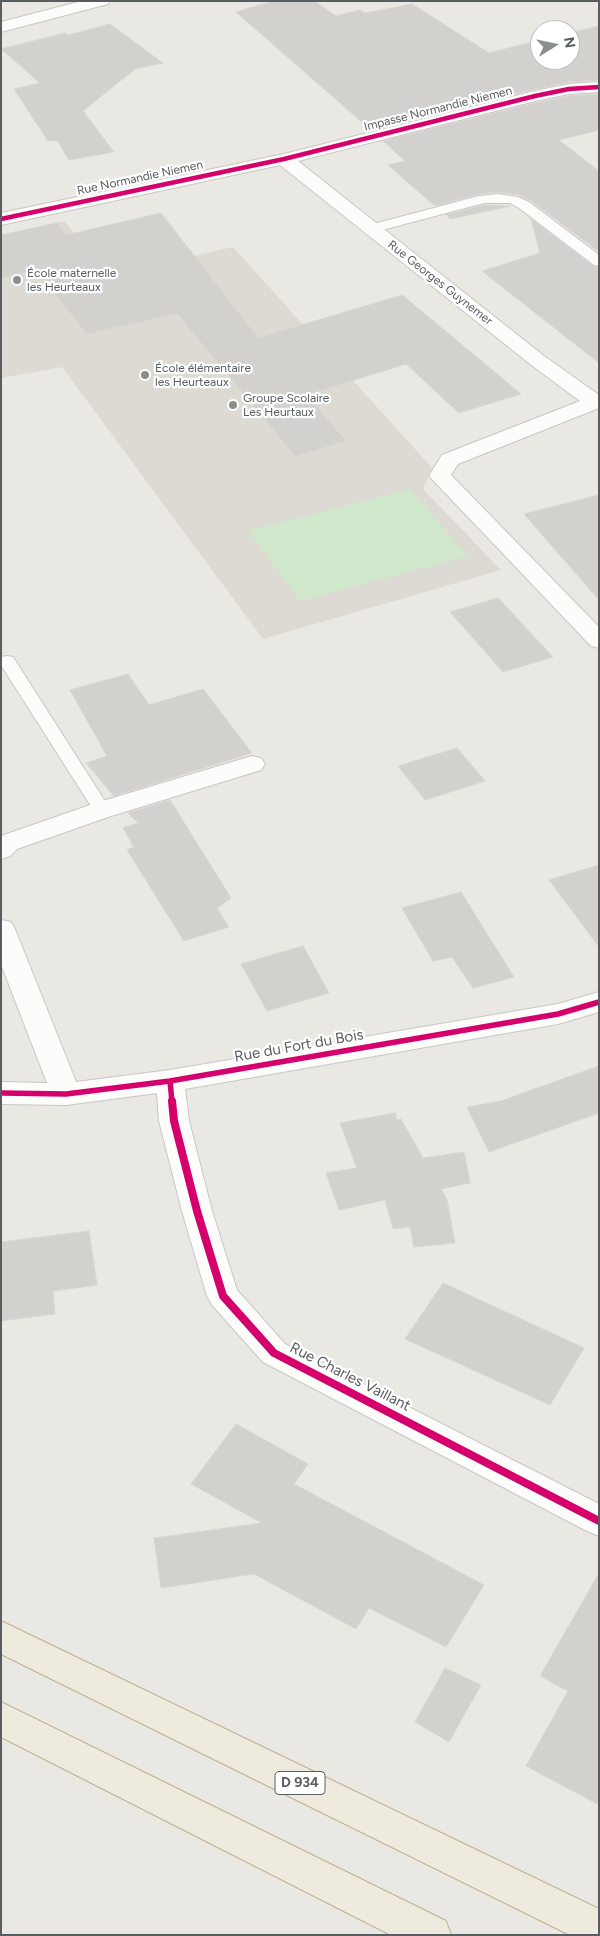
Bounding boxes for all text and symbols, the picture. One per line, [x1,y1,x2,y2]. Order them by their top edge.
north arrow [530,20,580,70]
text: N [560,36,579,49]
street label: Impasse Normandie Niemen [362,84,514,134]
street label: Rue Normandie Niemen [76,158,204,198]
street label: Rue Georges Guynemer [385,238,495,328]
place label: École maternelle les Heurteaux [27,266,116,294]
marker: École maternelle les Heurteaux [11,274,23,286]
place label: École élémentaire les Heurteaux [155,361,251,389]
marker: École élémentaire les Heurteaux [139,369,151,381]
place label: Groupe Scolaire Les Heurtaux [243,391,329,419]
marker: Groupe Scolaire Les Heurtaux [227,399,239,411]
street label: Rue du Fort du Bois [233,1026,365,1066]
street label: Rue Charles Vaillant [287,1339,413,1415]
road number: D 934 [275,1772,325,1795]

